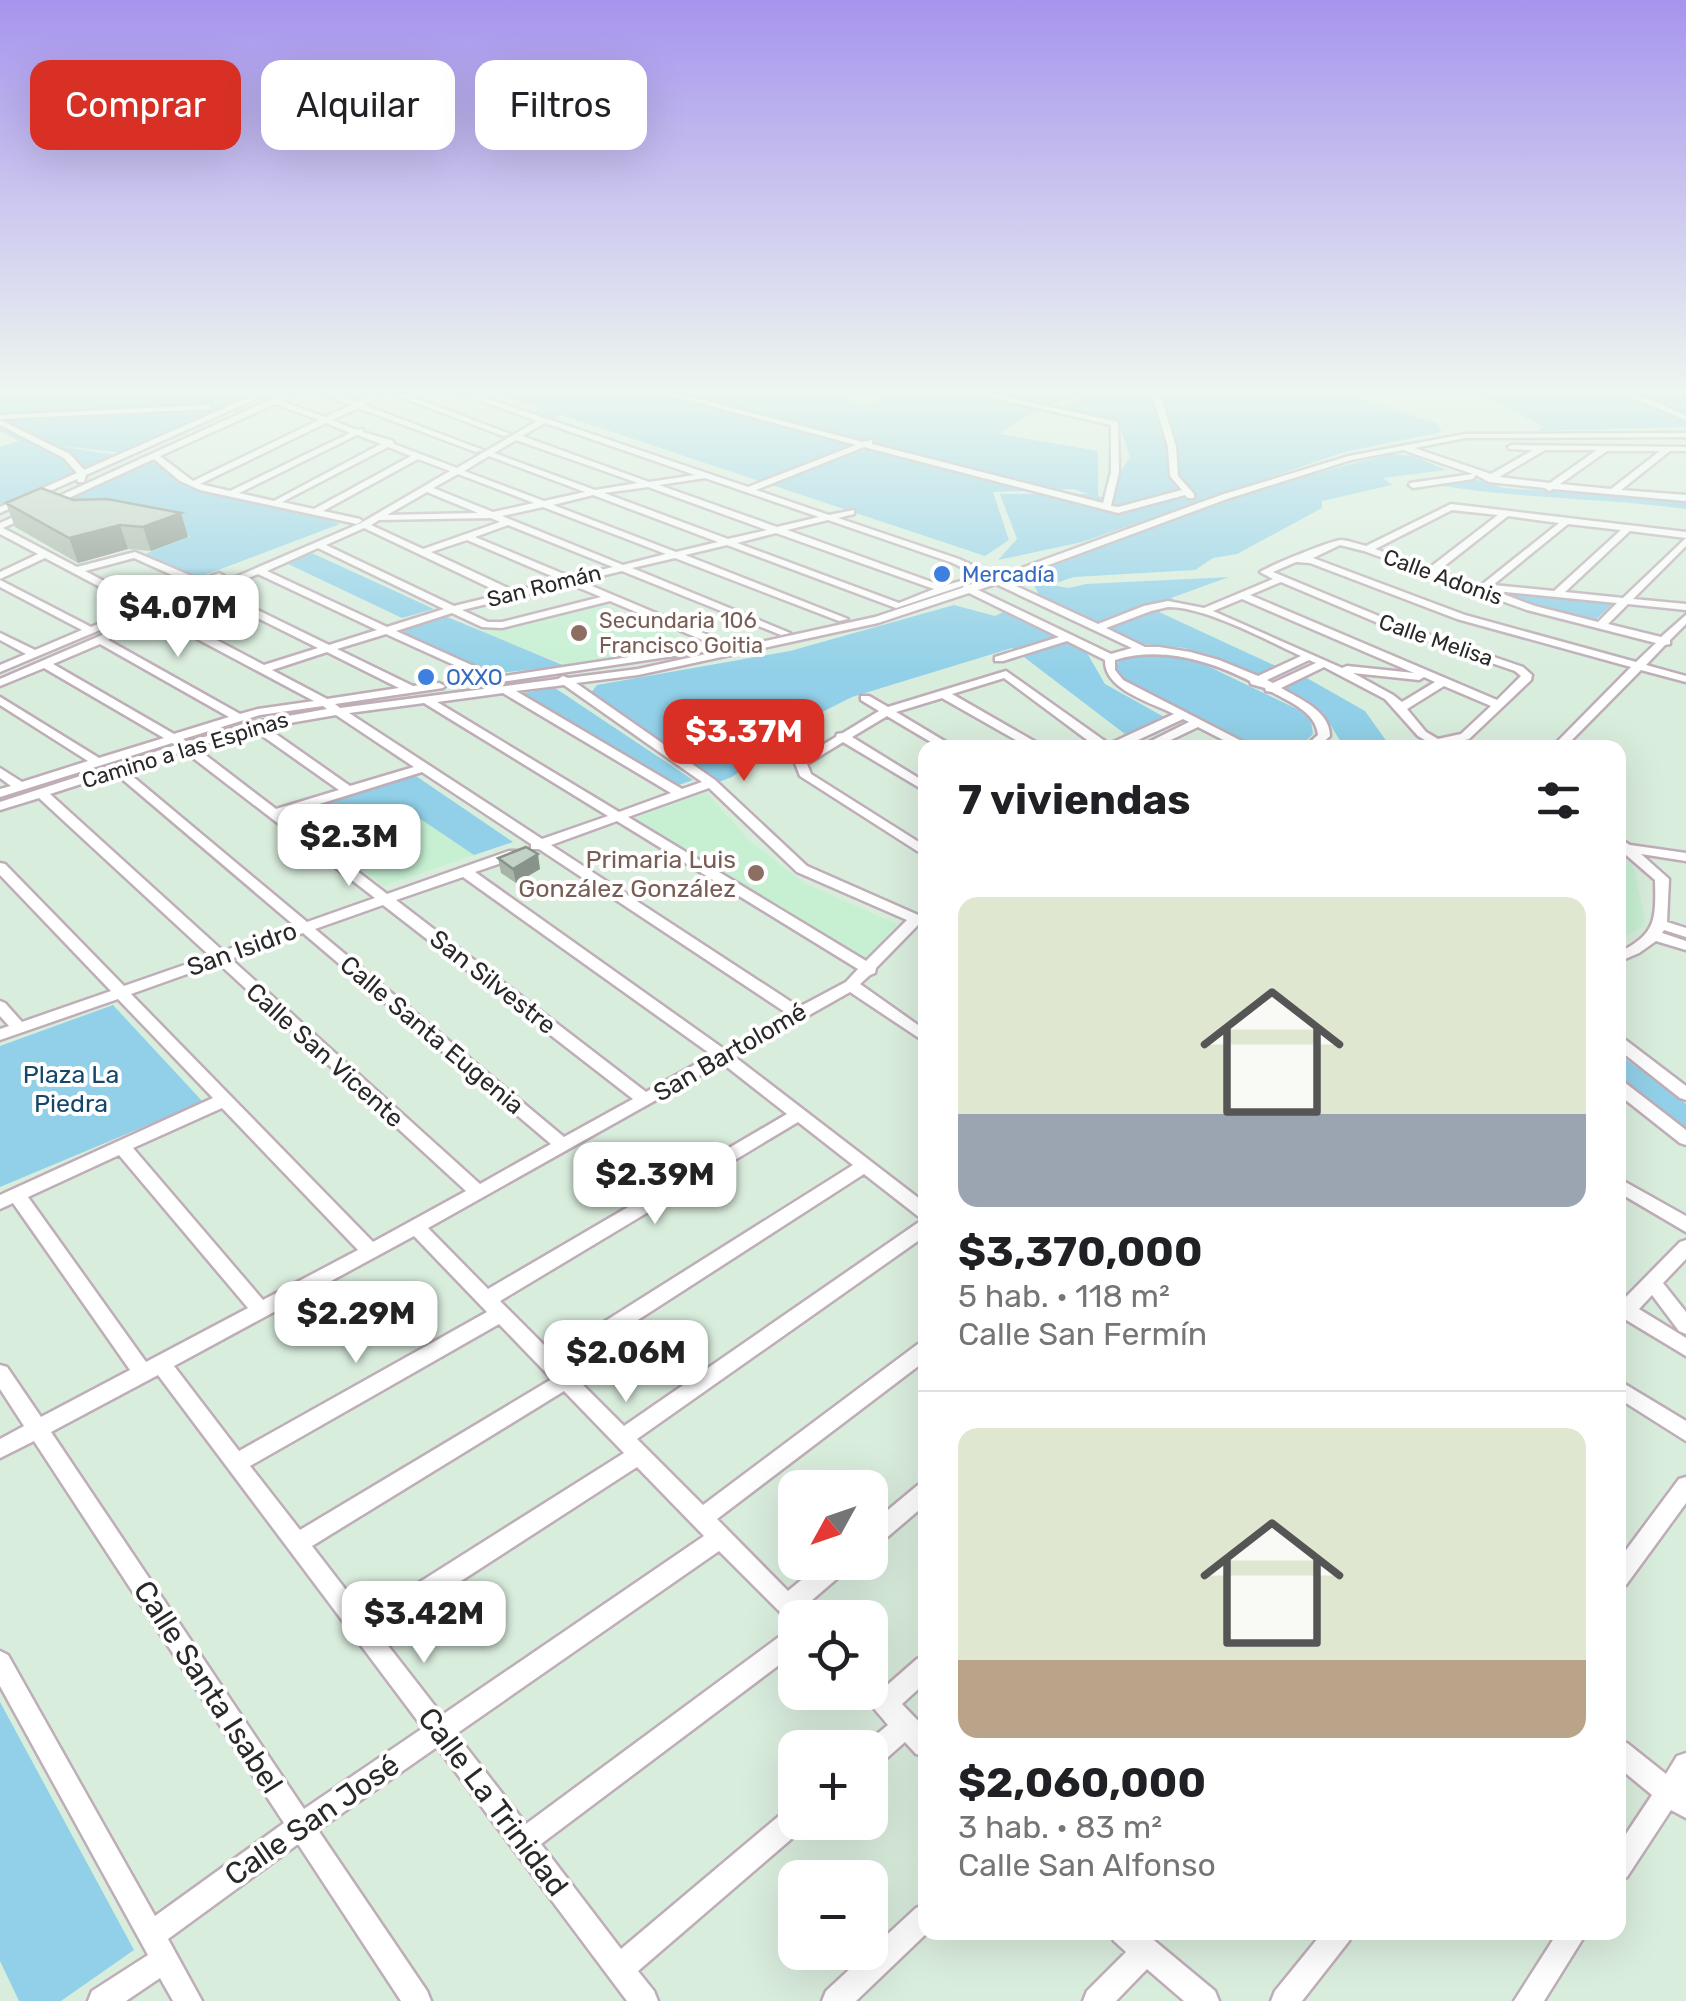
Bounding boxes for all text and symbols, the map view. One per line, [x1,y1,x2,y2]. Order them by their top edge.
chip: Comprar [30,60,241,150]
chip: Alquilar [261,60,455,150]
chip: Filtros [475,60,647,150]
street label: Calle Adonis [1380,543,1506,611]
street label: San Román [484,559,604,613]
place label: Mercadía [962,561,1055,588]
marker: Mercadía [931,563,953,585]
pin: $4.07M [97,575,259,660]
text: $4.07M [119,588,237,626]
place label: Secundaria 106 Francisco Goitia [599,607,763,659]
street label: Calle Melisa [1375,608,1497,672]
marker: Secundaria 106 Francisco Goitia [568,622,590,644]
place label: OXXO [446,664,503,691]
marker: OXXO [415,666,437,688]
pin: $3.37M [663,699,825,784]
street label: Camino a las Espinas [79,706,291,794]
text: $3.37M [685,712,803,750]
icon: filters [1531,773,1586,828]
text: 7 viviendas [958,775,1190,825]
pin: $2.3M [279,804,419,889]
text: $2.3M [300,817,398,855]
place label: Primaria Luis González González [518,845,736,903]
marker: Primaria Luis González González [745,862,767,884]
street label: San Isidro [183,916,301,982]
street label: San Silvestre [424,924,562,1040]
street label: Calle Santa Eugenia [334,950,530,1120]
icon: home [1182,962,1362,1142]
street label: Calle San Vicente [240,977,410,1133]
street label: San Bartolomé [649,997,811,1107]
park label: Plaza La Piedra [23,1060,119,1118]
pin: $2.39M [574,1142,736,1227]
text: $2.39M [595,1155,715,1193]
text: $3,370,000 [958,1227,1202,1277]
text: 5 hab. · 118 m² [958,1277,1170,1315]
pin: $2.29M [275,1281,437,1366]
text: $2.29M [296,1294,416,1332]
text: Calle San Fermín [958,1315,1207,1353]
pin: $2.06M [545,1320,707,1405]
text: $2.06M [566,1333,686,1371]
north arrow [778,1470,888,1580]
map controls [778,1470,888,1970]
icon: home [1182,1493,1362,1673]
street label: Calle Santa Isabel [126,1574,290,1800]
pin: $3.42M [343,1581,505,1666]
text: $3.42M [364,1594,484,1632]
button: locate [778,1600,888,1710]
street label: Calle La Trinidad [410,1701,576,1903]
button: + [778,1730,888,1840]
street label: Calle San José [218,1747,406,1893]
text: $2,060,000 [958,1758,1206,1808]
text: 3 hab. · 83 m² [958,1808,1162,1846]
text: Calle San Alfonso [958,1846,1216,1884]
button: − [778,1860,888,1970]

